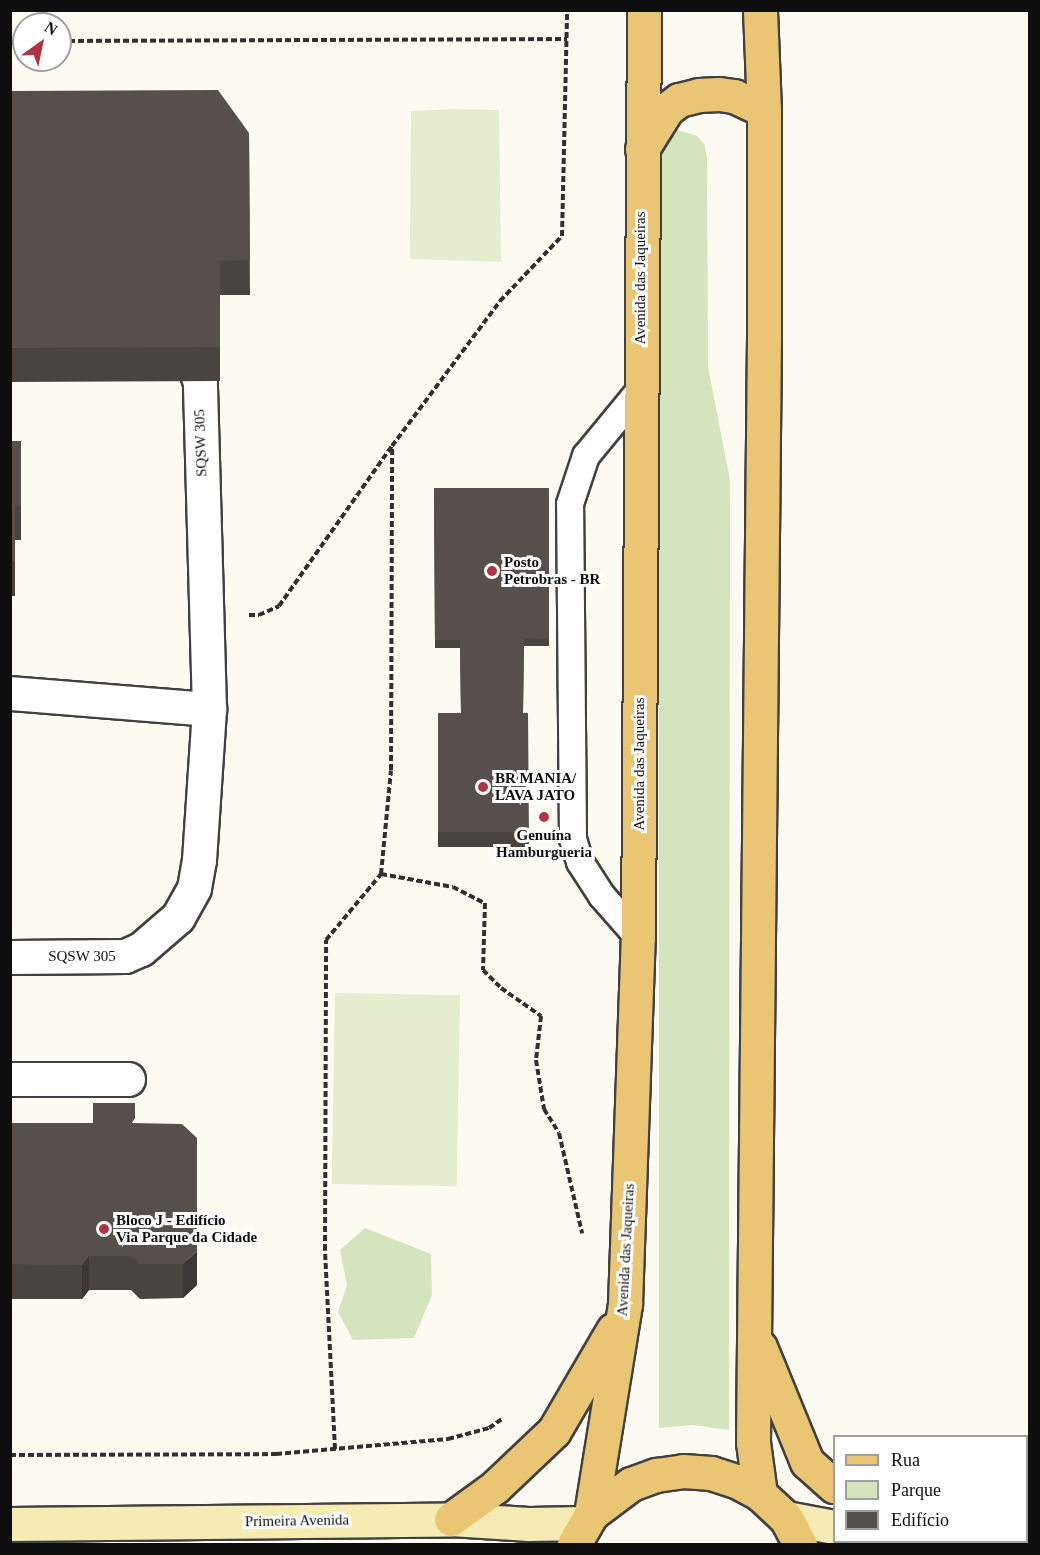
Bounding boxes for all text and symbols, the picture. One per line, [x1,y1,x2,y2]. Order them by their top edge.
north arrow [12,12,72,72]
text: N [42,18,60,38]
street label: Avenida das Jaqueiras [632,211,650,345]
street label: SQSW 305 [191,409,211,477]
place label: Posto Petrobras - BR [504,553,600,588]
marker: Posto Petrobras - BR [485,564,499,578]
street label: Avenida das Jaqueiras [631,697,649,831]
place label: BR MANIA/ LAVA JATO [495,769,576,804]
marker: BR MANIA/ LAVA JATO [476,780,490,794]
marker: Genuína Hamburgueria [537,810,551,824]
place label: Genuína Hamburgueria [496,826,592,861]
street label: SQSW 305 [48,948,116,966]
street label: Avenida das Jaqueiras [614,1183,638,1317]
place label: Bloco J - Edifício Via Parque da Cidade [116,1211,257,1246]
marker: Bloco J - Edifício Via Parque da Cidade [97,1222,111,1236]
legend [833,1435,1028,1543]
text: Rua [891,1450,920,1470]
text: Parque [891,1480,941,1500]
text: Edifício [891,1510,949,1530]
street label: Primeira Avenida [244,1511,350,1531]

